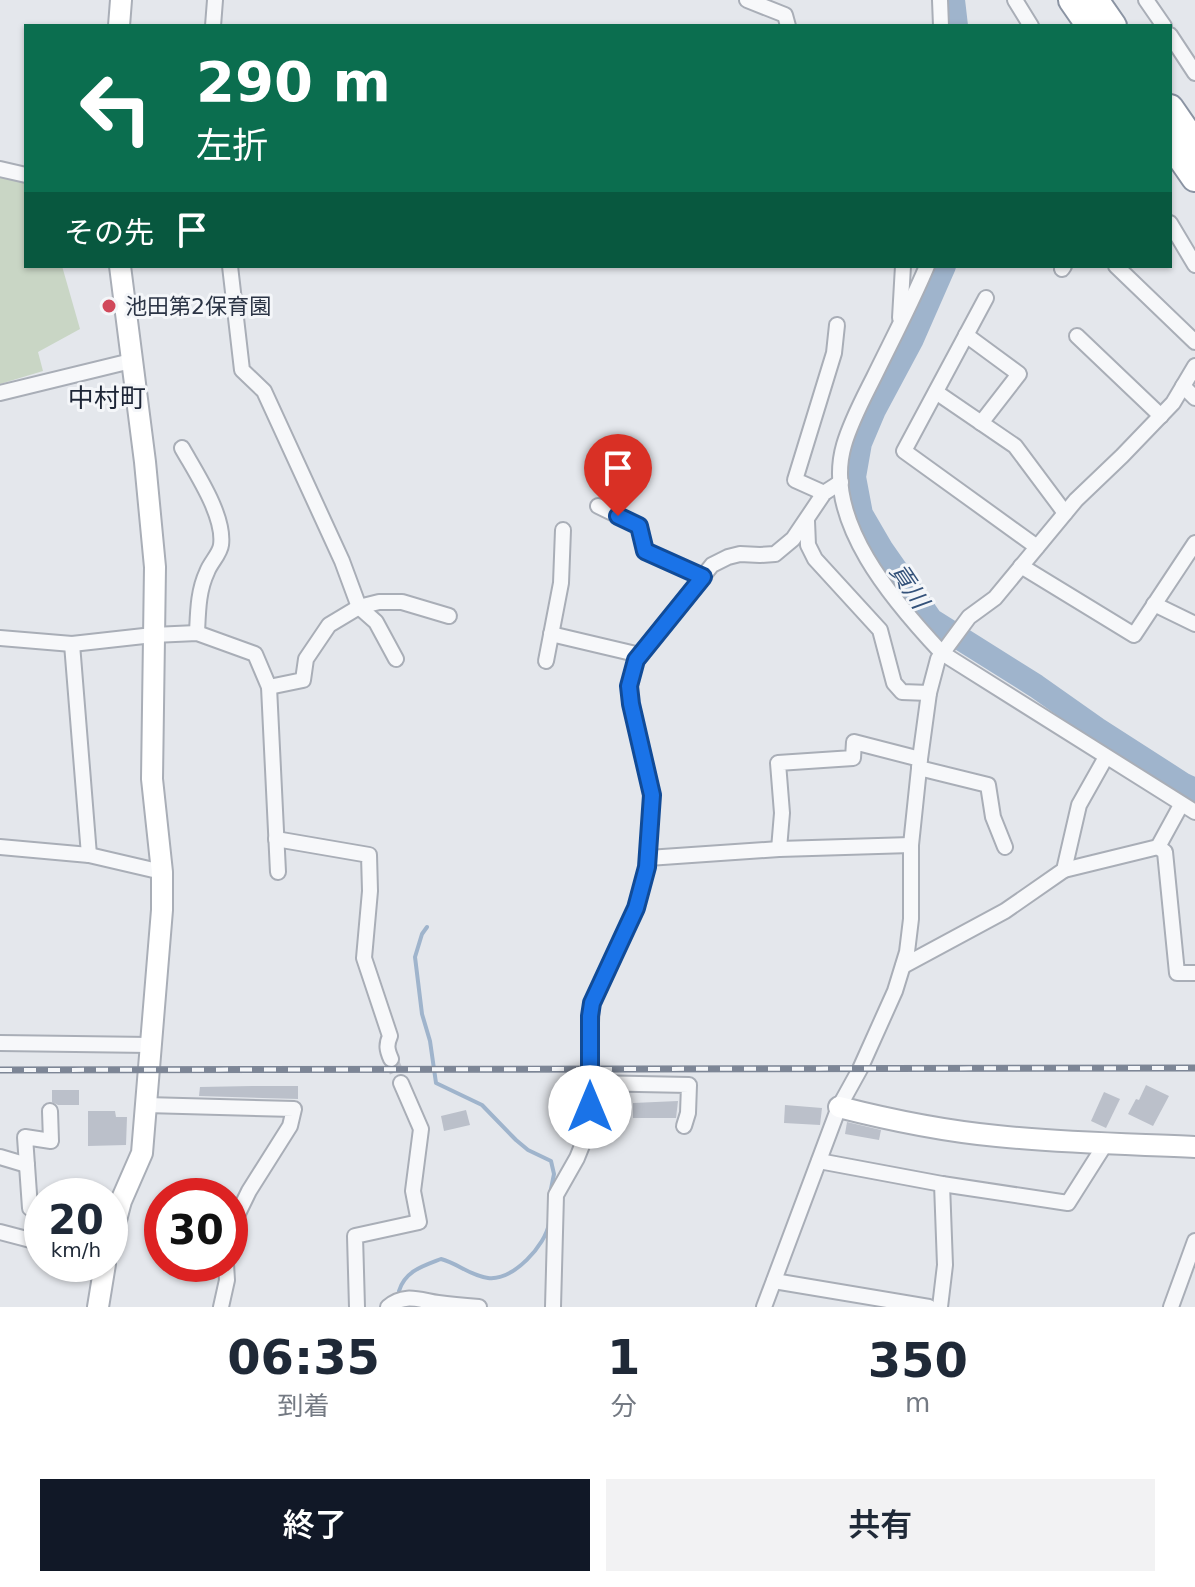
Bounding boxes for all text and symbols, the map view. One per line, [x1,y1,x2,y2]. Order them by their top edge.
text: 290 m [196,49,391,114]
icon: left [64,56,168,160]
text: 左折 [196,125,268,166]
icon: arrive [170,208,214,252]
text: その先 [64,215,154,250]
place label: 池田第2保育園 [125,294,271,319]
marker: 池田第2保育園 [100,297,118,315]
district label: 中村町 [68,383,146,413]
pin [584,434,652,516]
icon: arrive [596,446,640,490]
water label: 貢川 [884,558,936,616]
position arrow [548,1065,632,1149]
speed limit sign: 30 [144,1178,248,1282]
text: 20 [48,1197,104,1243]
text: km/h [51,1238,101,1262]
text: 06:35 [227,1329,380,1385]
text: 1 [607,1329,640,1385]
text: 350 [868,1332,968,1388]
text: m [905,1388,930,1418]
text: 到着 [278,1391,330,1421]
text: 分 [611,1391,637,1421]
button: 終了 [40,1479,590,1571]
button: 共有 [606,1479,1155,1571]

